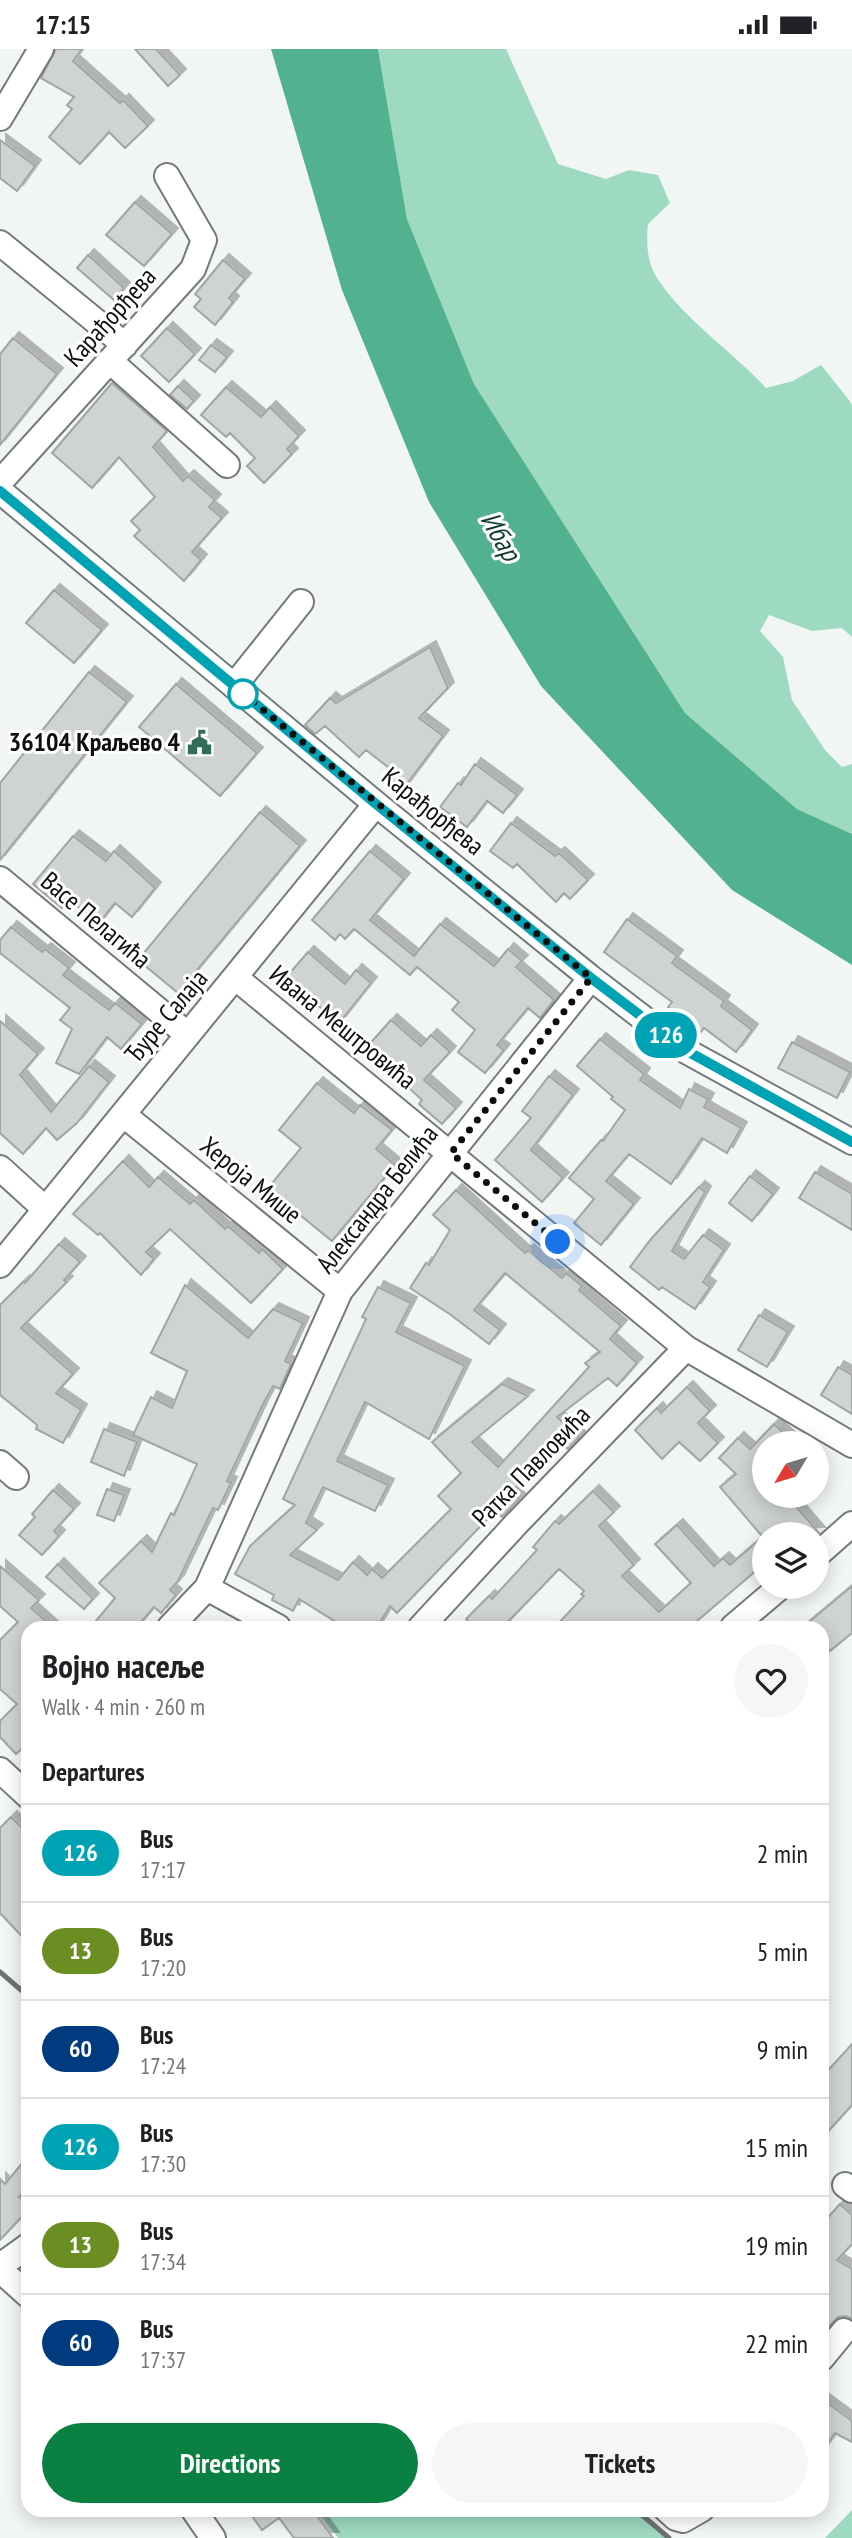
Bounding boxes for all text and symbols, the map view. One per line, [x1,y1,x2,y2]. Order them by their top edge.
text: 17:15 [35,8,91,41]
street label: Карађорђева [57,260,163,373]
water label: Ибар [473,505,531,569]
unlabelled marker [228,679,258,709]
place label: 36104 Краљево 4 [9,725,181,758]
public building icon: 36104 Краљево 4 [186,728,214,756]
street label: Карађорђева [375,759,491,862]
street label: Васе Пелагића [34,864,158,975]
street label: Ивана Мештровића [263,957,424,1096]
street label: Ђуре Салаја [117,962,214,1069]
line badge: 126 [626,1012,706,1058]
text: 126 [649,1019,683,1050]
street label: Александра Белића [309,1118,445,1279]
street label: Хероја Мише [194,1129,309,1231]
your location [540,1224,575,1259]
street label: Ратка Павловића [465,1398,597,1533]
north arrow [752,1431,830,1509]
map controls [752,1431,829,1599]
button: layers [752,1522,829,1599]
text: Војно насеље [42,1644,205,1687]
button: heart [734,1644,808,1718]
text: Walk · 4 min · 260 m [42,1692,205,1721]
text: Departures [42,1755,145,1788]
text: Bus [140,1822,173,1855]
text: 126 [63,1837,98,1868]
text: 2 min [757,1837,808,1870]
text: 17:17 [140,1855,186,1884]
text: Bus [140,1920,173,1953]
text: 13 [69,1935,92,1966]
text: 5 min [757,1935,808,1968]
text: 17:20 [140,1953,186,1982]
text: Bus [140,2018,173,2051]
text: 60 [69,2033,92,2064]
text: 9 min [757,2033,808,2066]
text: 17:24 [140,2051,186,2080]
text: Bus [140,2116,173,2149]
text: 126 [63,2131,98,2162]
text: 15 min [745,2131,808,2164]
text: 17:30 [140,2149,186,2178]
text: Bus [140,2214,173,2247]
text: 13 [69,2229,92,2260]
text: 19 min [745,2229,808,2262]
text: 17:34 [140,2247,186,2276]
text: Bus [140,2312,173,2345]
text: 60 [69,2327,92,2358]
text: 22 min [745,2327,808,2360]
text: 17:37 [140,2345,186,2374]
button: Directions [42,2423,418,2503]
button: Tickets [432,2423,808,2503]

